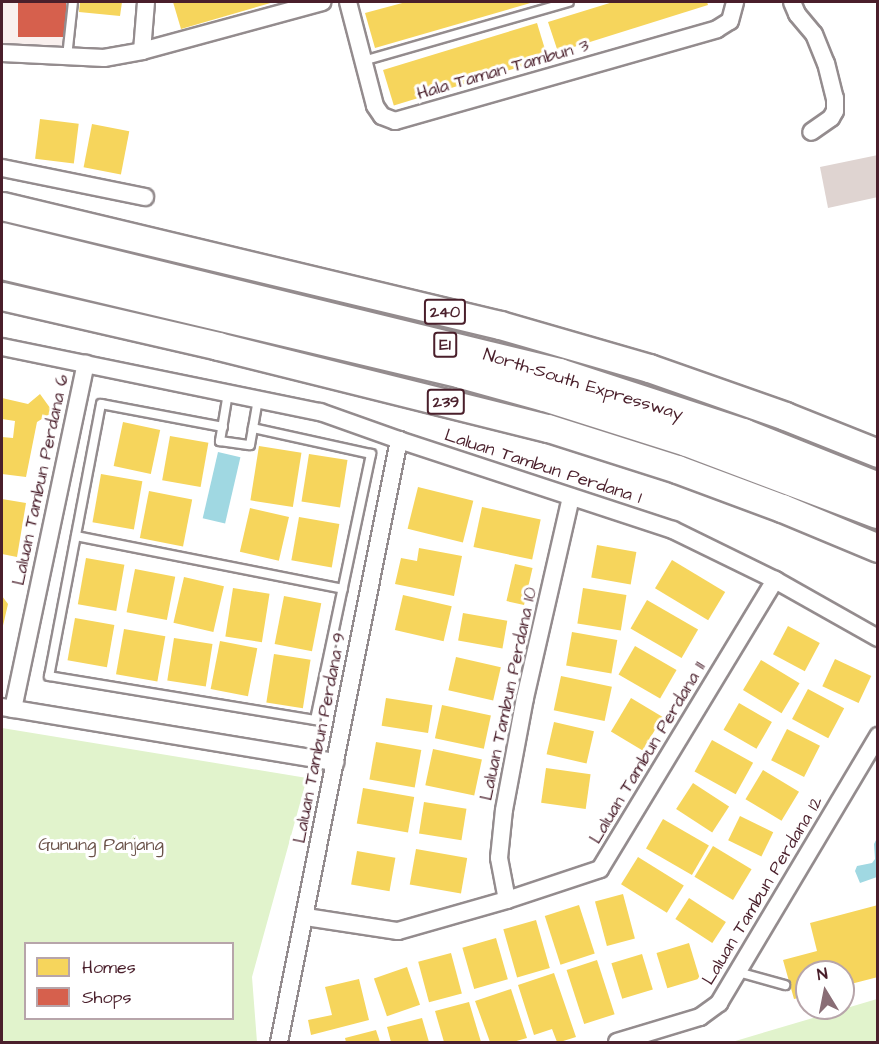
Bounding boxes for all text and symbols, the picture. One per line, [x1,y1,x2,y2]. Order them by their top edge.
street label: Hala Taman Tambun 3 [414,35,592,105]
road number: 240 [422,299,468,325]
road number: E1 [433,332,457,358]
street label: North–South Expressway [480,344,686,426]
street label: Laluan Tambun Perdana 6 [8,373,74,587]
road number: 239 [426,389,466,415]
street label: Laluan Tambun Perdana 1 [442,425,644,509]
street label: Laluan Tambun Perdana 10 [476,585,542,803]
street label: Laluan Tambun Perdana 9 [289,631,351,845]
street label: Laluan Tambun Perdana 11 [585,658,711,848]
street label: Laluan Tambun Perdana 12 [698,793,828,989]
park label: Gunung Panjang [38,834,164,856]
legend [24,942,234,1020]
text: Homes [82,955,136,980]
north arrow [795,960,855,1020]
text: N [815,963,829,986]
text: Shops [82,985,132,1010]

